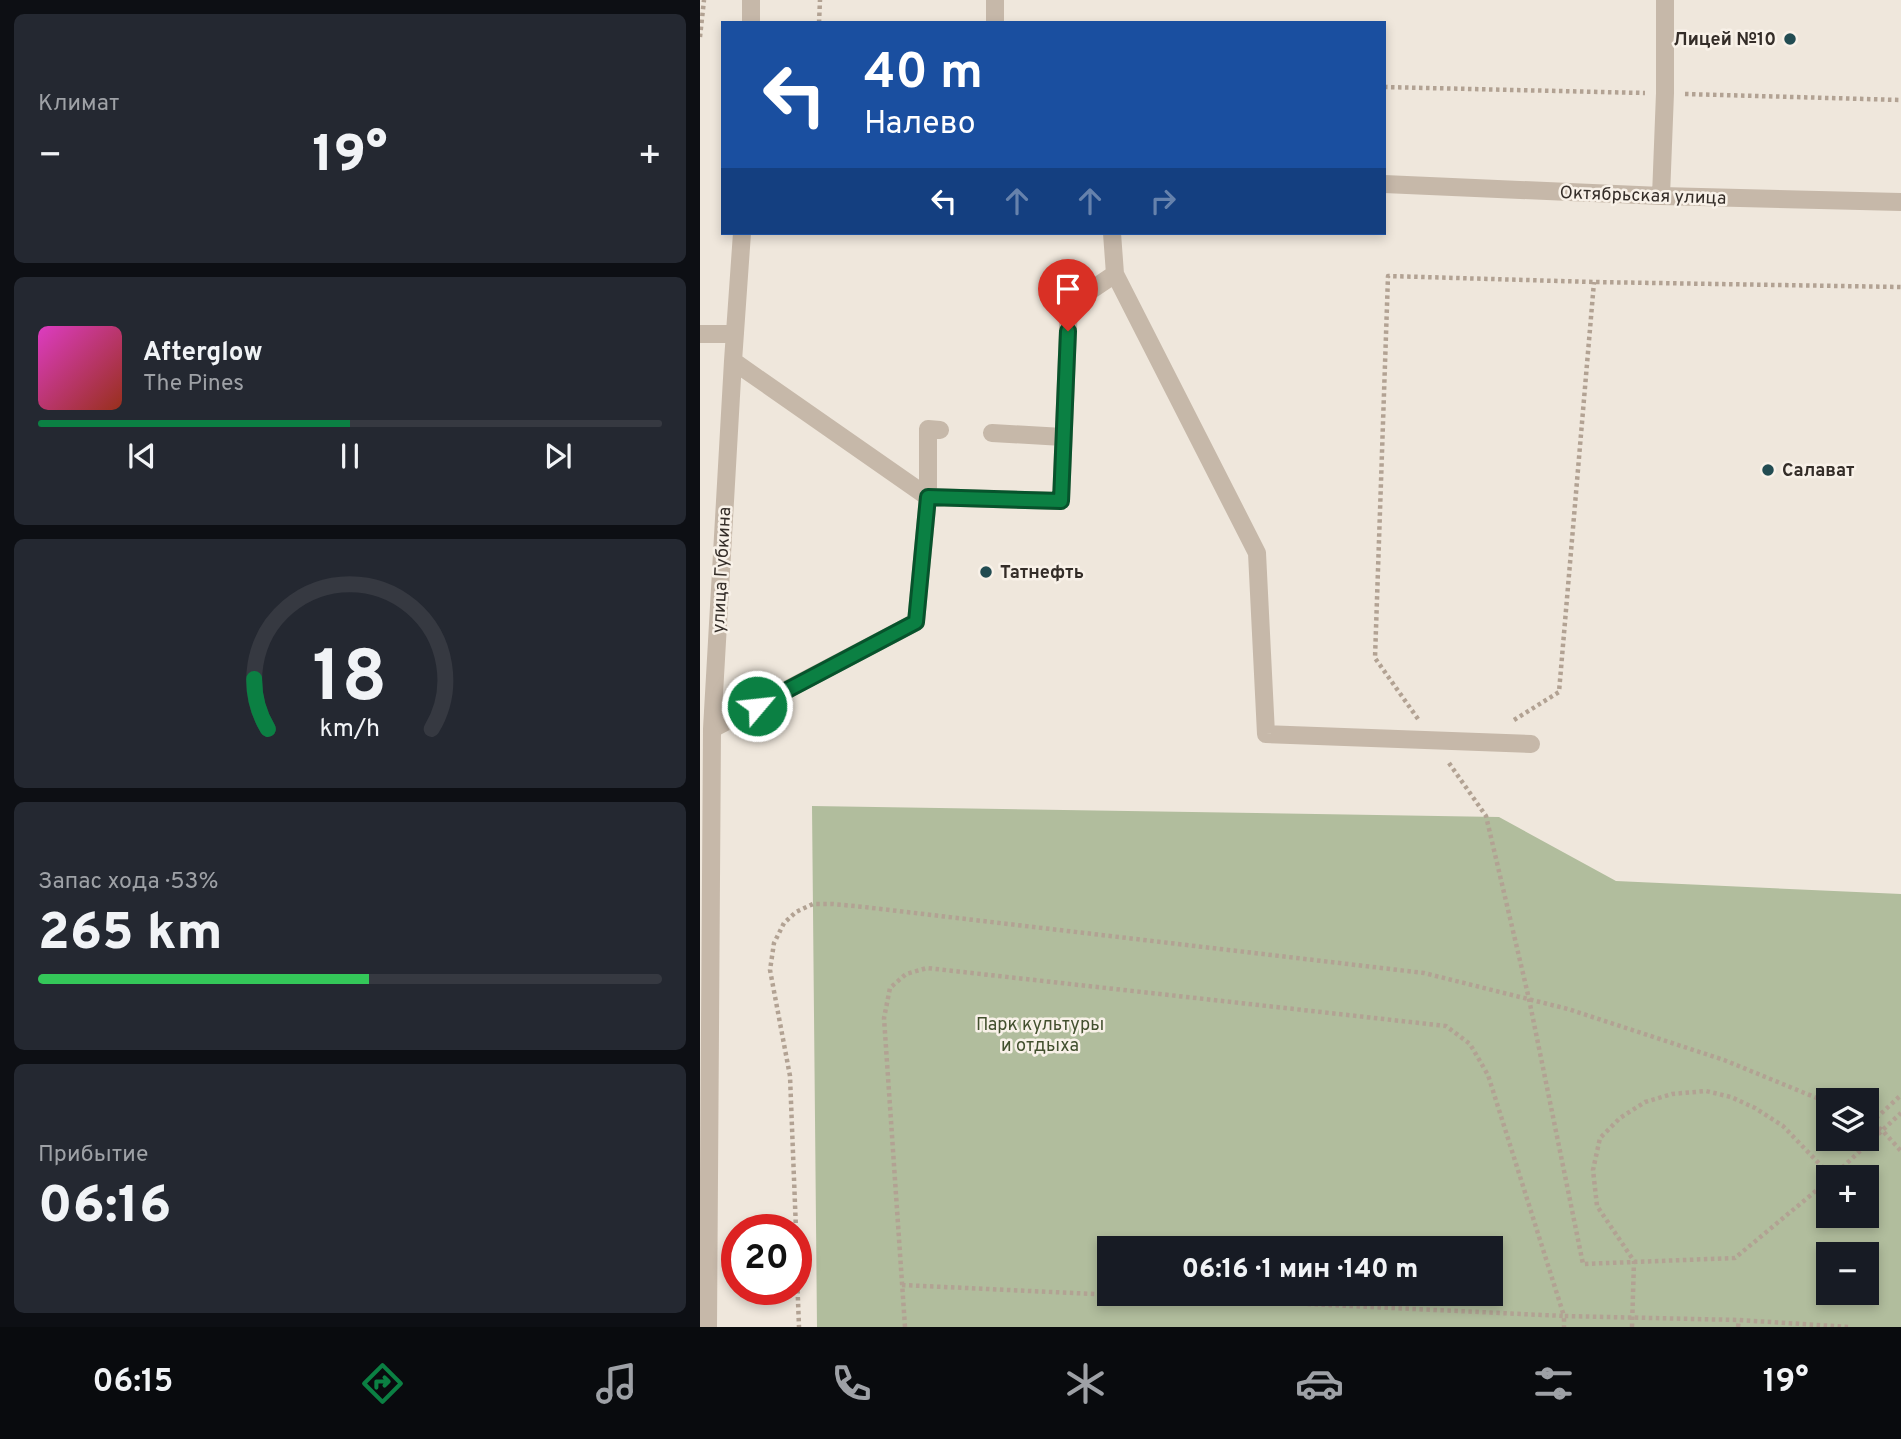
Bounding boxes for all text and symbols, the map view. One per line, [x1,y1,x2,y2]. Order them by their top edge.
place label: Лицей №10 [1674,29,1776,52]
marker: Лицей №10 [1782,31,1798,47]
text: 40 m [864,44,983,106]
icon: left [749,49,840,140]
text: Климат [38,90,119,119]
text: Налево [864,105,976,145]
text: 19° [312,124,388,190]
text: − [38,133,63,182]
text: + [637,133,662,182]
icon: left [925,182,963,220]
icon: ahead [998,182,1036,220]
icon: ahead [1071,182,1109,220]
icon: right [1144,182,1182,220]
street label: Октябрьская улица [1559,182,1727,211]
pin [1038,259,1098,331]
icon: arrive [1049,270,1087,308]
text: Afterglow [143,337,263,370]
text: The Pines [143,370,244,399]
icon: previous [123,437,161,475]
icon: pause [331,437,369,475]
icon: next [539,437,577,475]
place label: Салават [1782,460,1855,483]
marker: Салават [1760,462,1776,478]
street label: улица Губкина [708,506,737,634]
place label: Татнефть [1000,562,1084,585]
marker: Татнефть [978,564,994,580]
text: 18 [313,636,387,728]
position arrow [720,669,794,743]
text: km/h [320,714,380,746]
text: Запас хода · 53% [38,868,218,897]
text: 265 km [38,902,222,968]
park label: Парк культуры и отдыха [976,1014,1104,1058]
map controls [1816,1088,1879,1305]
button: layers [1816,1088,1879,1151]
text: Прибытие [38,1141,148,1170]
button: + [1816,1165,1879,1228]
text: 06:16 [38,1175,171,1241]
speed limit sign: 20 [721,1214,812,1305]
button: − [1816,1242,1879,1305]
text: 06:16 · 1 мин · 140 m [1182,1254,1418,1287]
icon: directions [358,1359,407,1408]
icon: music [592,1359,641,1408]
icon: phone [827,1359,876,1408]
icon: climate [1061,1359,1110,1408]
icon: car [1295,1359,1344,1408]
icon: filters [1529,1359,1578,1408]
text: 06:15 [93,1363,173,1403]
text: 19° [1763,1363,1808,1403]

